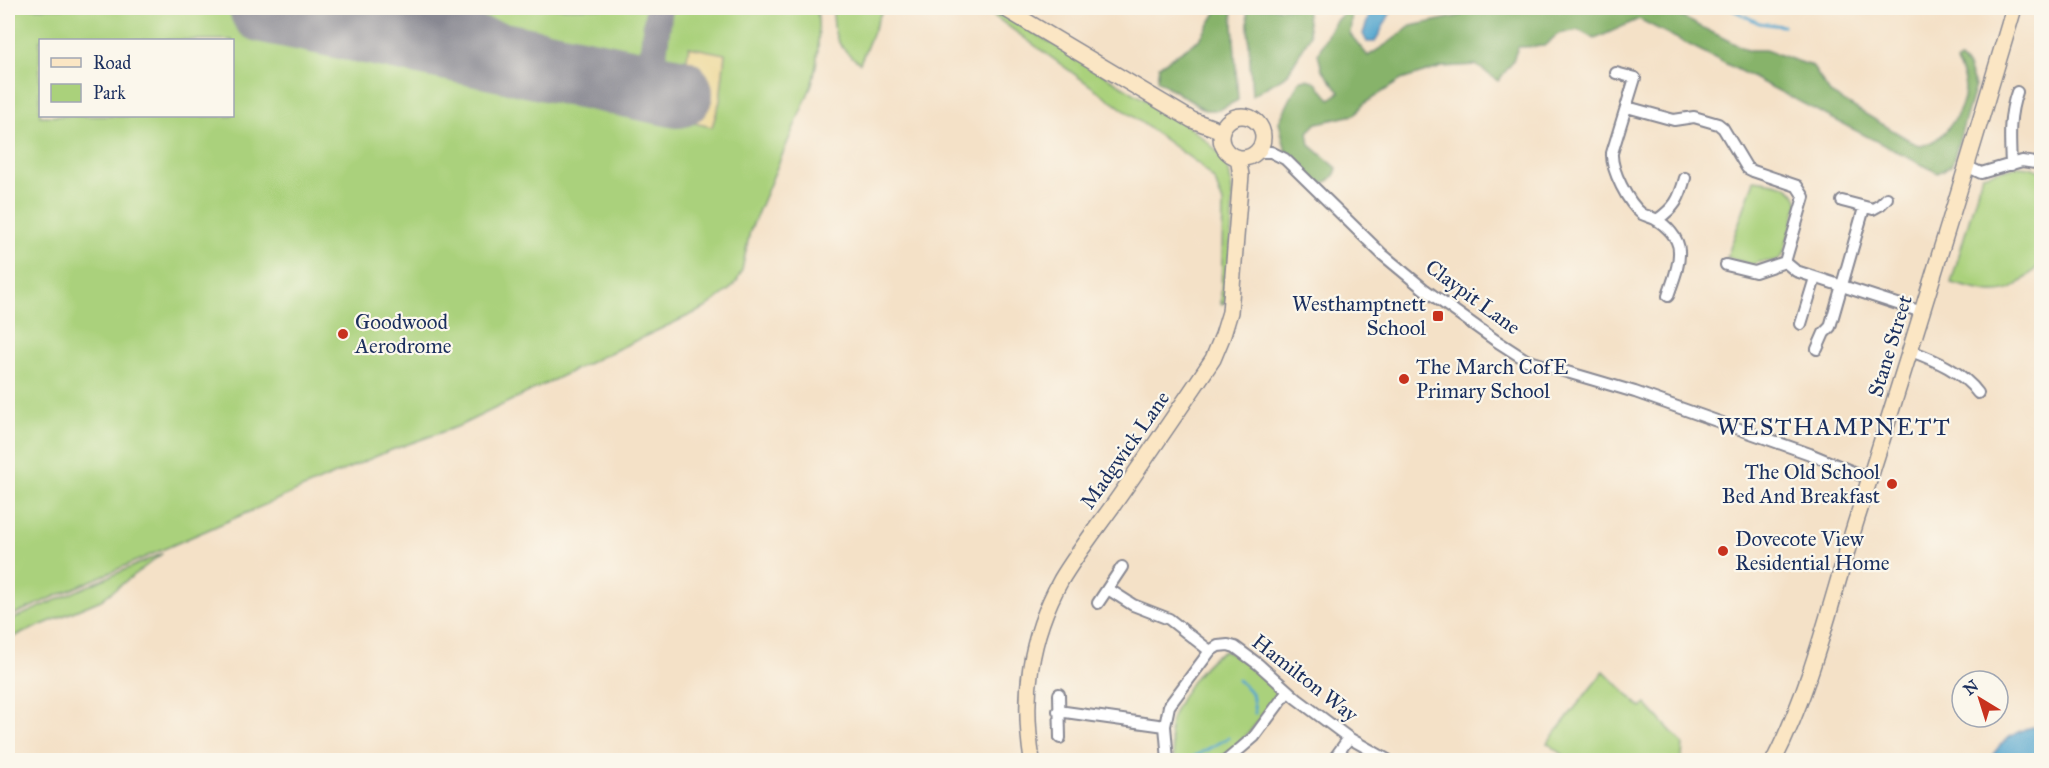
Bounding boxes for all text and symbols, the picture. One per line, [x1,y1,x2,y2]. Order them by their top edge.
legend [39,39,234,117]
text: Road [93,52,131,74]
text: Park [93,82,126,104]
street label: Claypit Lane [1420,254,1526,340]
place label: Westhamptnett School [1292,291,1427,341]
street label: Stane Street [1862,291,1918,400]
place label: Goodwood Aerodrome [354,309,452,359]
marker: Westhamptnett School [1431,309,1445,323]
marker: Goodwood Aerodrome [336,327,350,341]
place label: The March CofE Primary School [1416,354,1568,404]
marker: The March CofE Primary School [1397,372,1411,386]
street label: Madgwick Lane [1075,386,1175,514]
district label: WESTHAMPNETT [1717,412,1951,442]
place label: The Old School Bed And Breakfast [1722,459,1881,509]
marker: The Old School Bed And Breakfast [1885,477,1899,491]
place label: Dovecote View Residential Home [1735,526,1890,576]
marker: Dovecote View Residential Home [1716,544,1730,558]
street label: Hamilton Way [1247,629,1364,728]
north arrow [1950,669,2010,729]
text: N [1960,676,1983,699]

